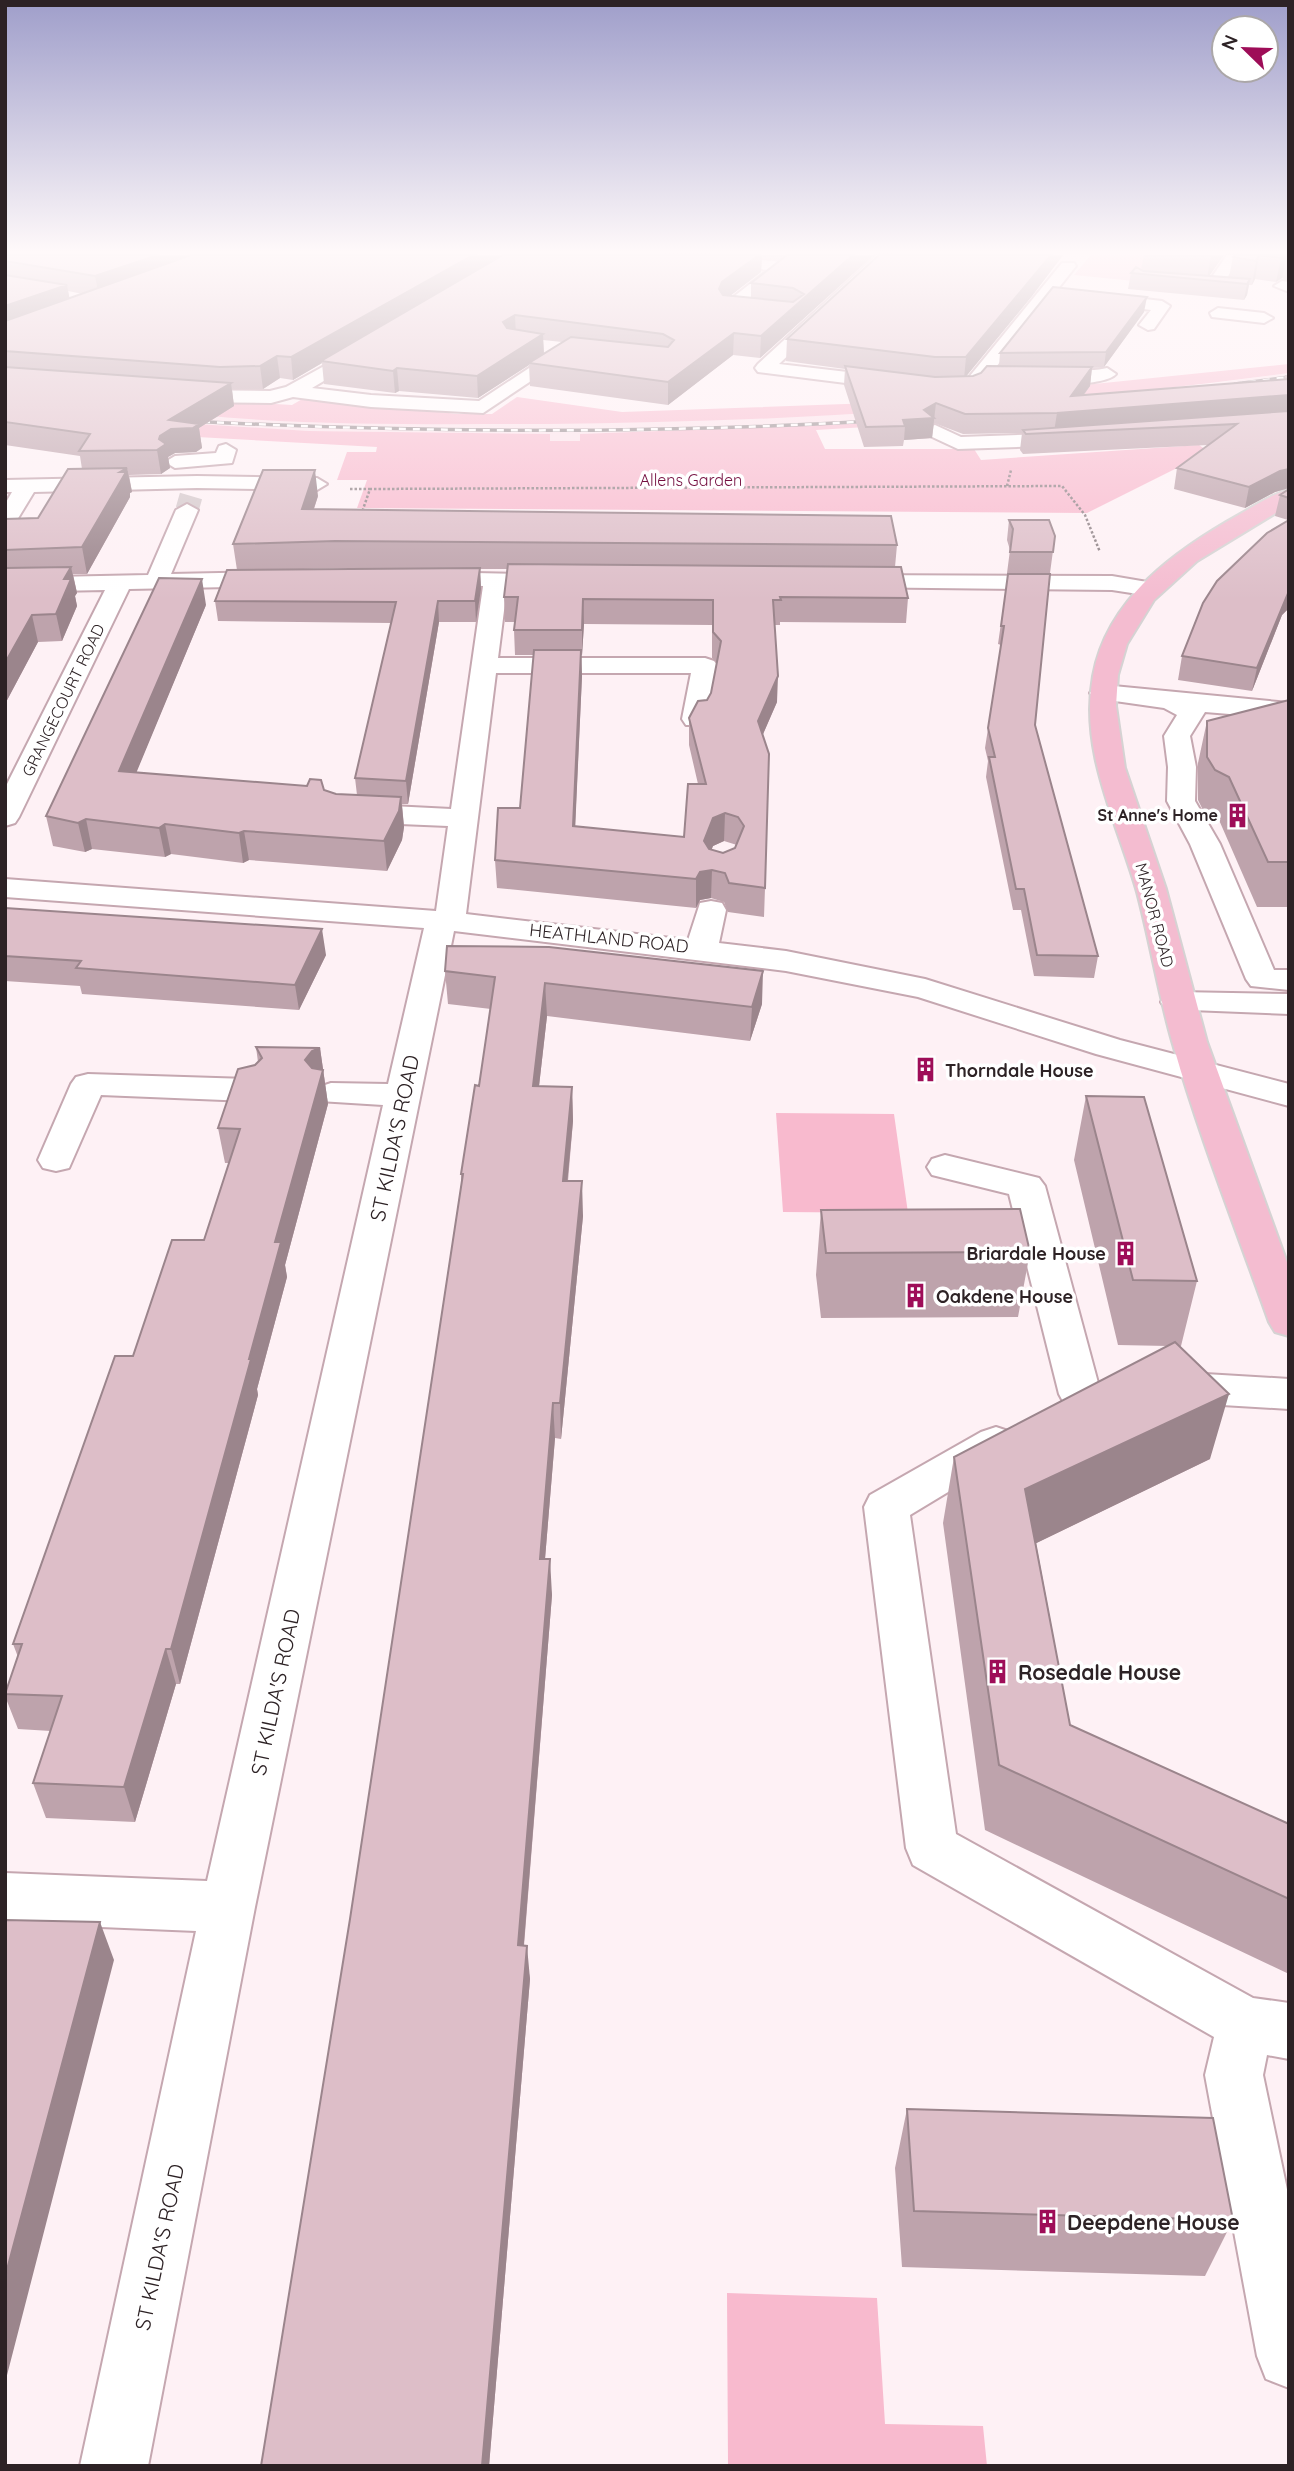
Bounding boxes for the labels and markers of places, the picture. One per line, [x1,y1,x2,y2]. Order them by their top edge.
building icon: St Anne's Home [1224,801,1252,829]
place label: St Anne's Home [1097,805,1218,825]
building icon: Thorndale House [911,1056,939,1084]
place label: Thorndale House [945,1059,1094,1082]
building icon: Briardale House [1112,1239,1140,1267]
place label: Briardale House [966,1242,1106,1265]
building icon: Oakdene House [902,1282,930,1310]
place label: Oakdene House [936,1285,1073,1308]
building icon: Rosedale House [984,1658,1012,1686]
place label: Rosedale House [1018,1659,1181,1685]
building icon: Deepdene House [1033,2208,1061,2236]
place label: Deepdene House [1067,2209,1240,2235]

